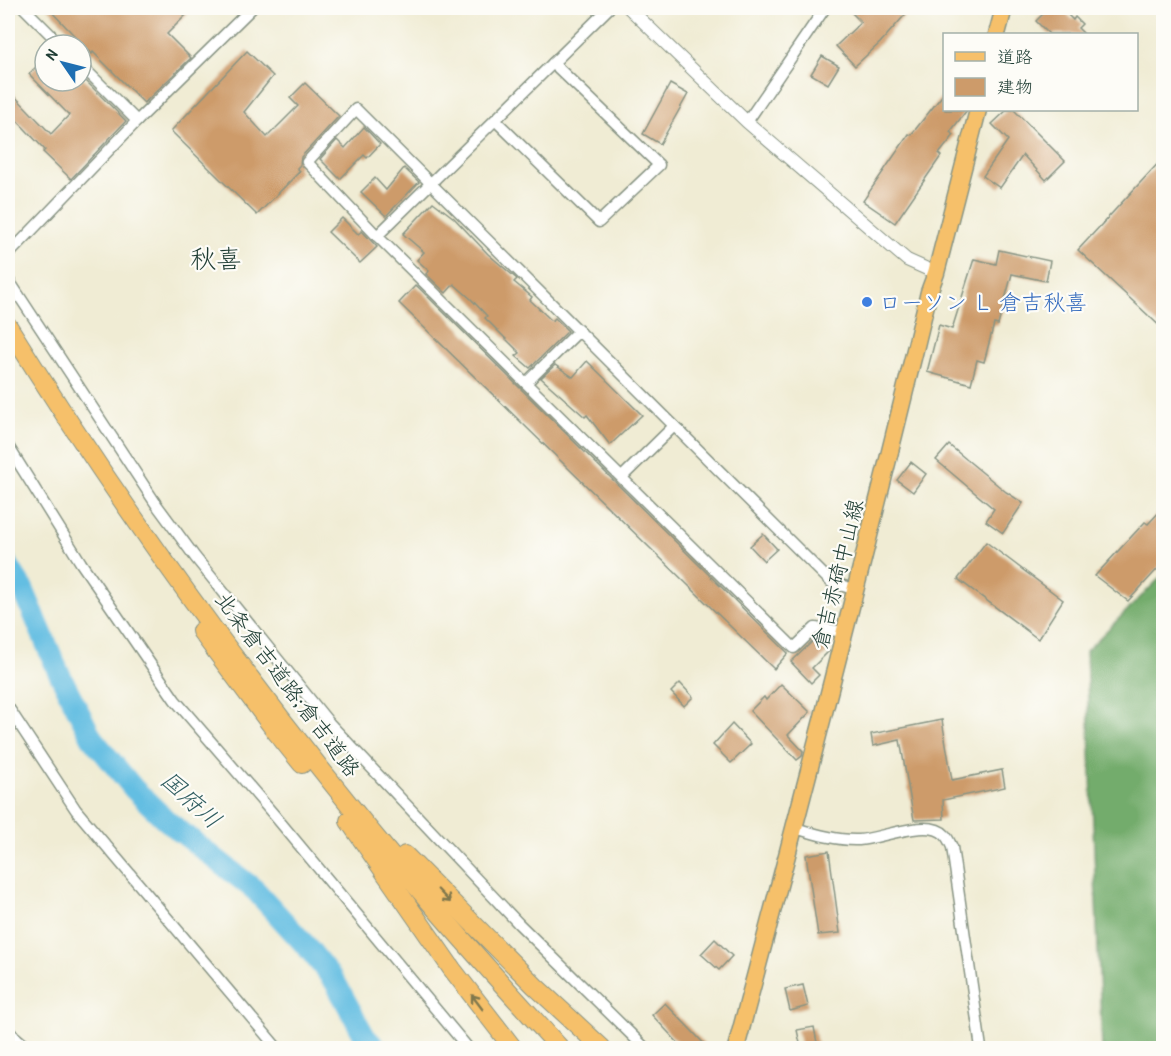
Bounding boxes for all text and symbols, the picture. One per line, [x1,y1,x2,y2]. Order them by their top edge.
north arrow [33,33,93,93]
legend [943,33,1138,111]
text: N [39,44,62,64]
text: 道路 [997,44,1033,69]
text: 建物 [997,74,1033,99]
district label: 秋喜 [190,241,242,276]
place label: ローソン Ｌ 倉吉秋喜 [879,287,1087,317]
marker: ローソン Ｌ 倉吉秋喜 [860,295,874,309]
street label: 倉吉赤碕中山線 [804,496,870,652]
street label: 北条倉吉道路;倉吉道路 [208,585,368,783]
water label: 国府川 [154,763,229,835]
one-way arrow [436,888,451,903]
one-way arrow [471,994,484,1010]

